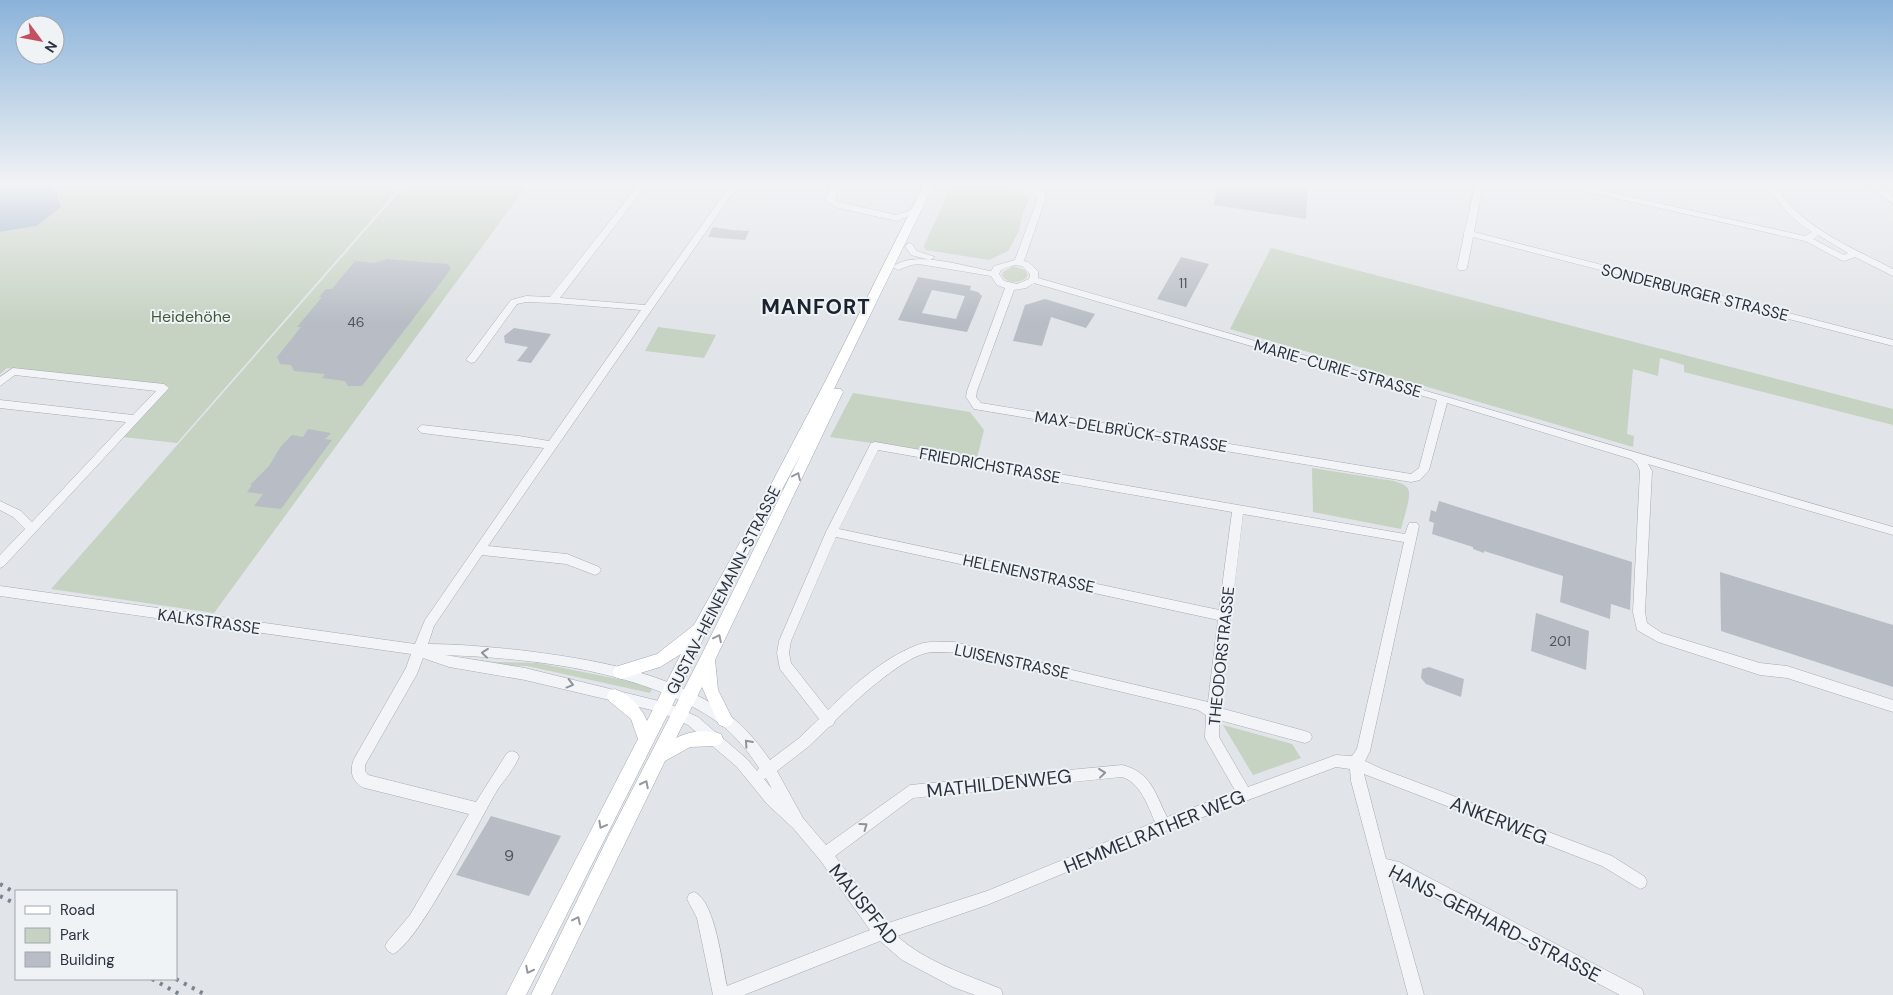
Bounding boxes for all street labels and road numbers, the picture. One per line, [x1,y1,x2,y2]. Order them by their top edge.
street label: SONDERBURGER STRASSE [1599,259,1791,326]
street label: MARIE-CURIE-STRASSE [1252,334,1424,403]
street label: MAX-DELBRÜCK-STRASSE [1033,406,1229,457]
street label: FRIEDRICHSTRASSE [918,443,1062,488]
street label: GUSTAV-HEINEMANN-STRASSE [662,482,785,698]
street label: HELENENSTRASSE [961,549,1097,598]
street label: THEODORSTRASSE [1204,585,1239,727]
street label: KALKSTRASSE [156,604,262,639]
street label: LUISENSTRASSE [952,639,1071,684]
street label: MATHILDENWEG [925,763,1073,804]
street label: HEMMELRATHER WEG [1060,784,1248,879]
street label: ANKERWEG [1447,791,1551,850]
street label: MAUSPFAD [823,859,904,950]
street label: HANS-GERHARD-STRASSE [1385,859,1605,988]

